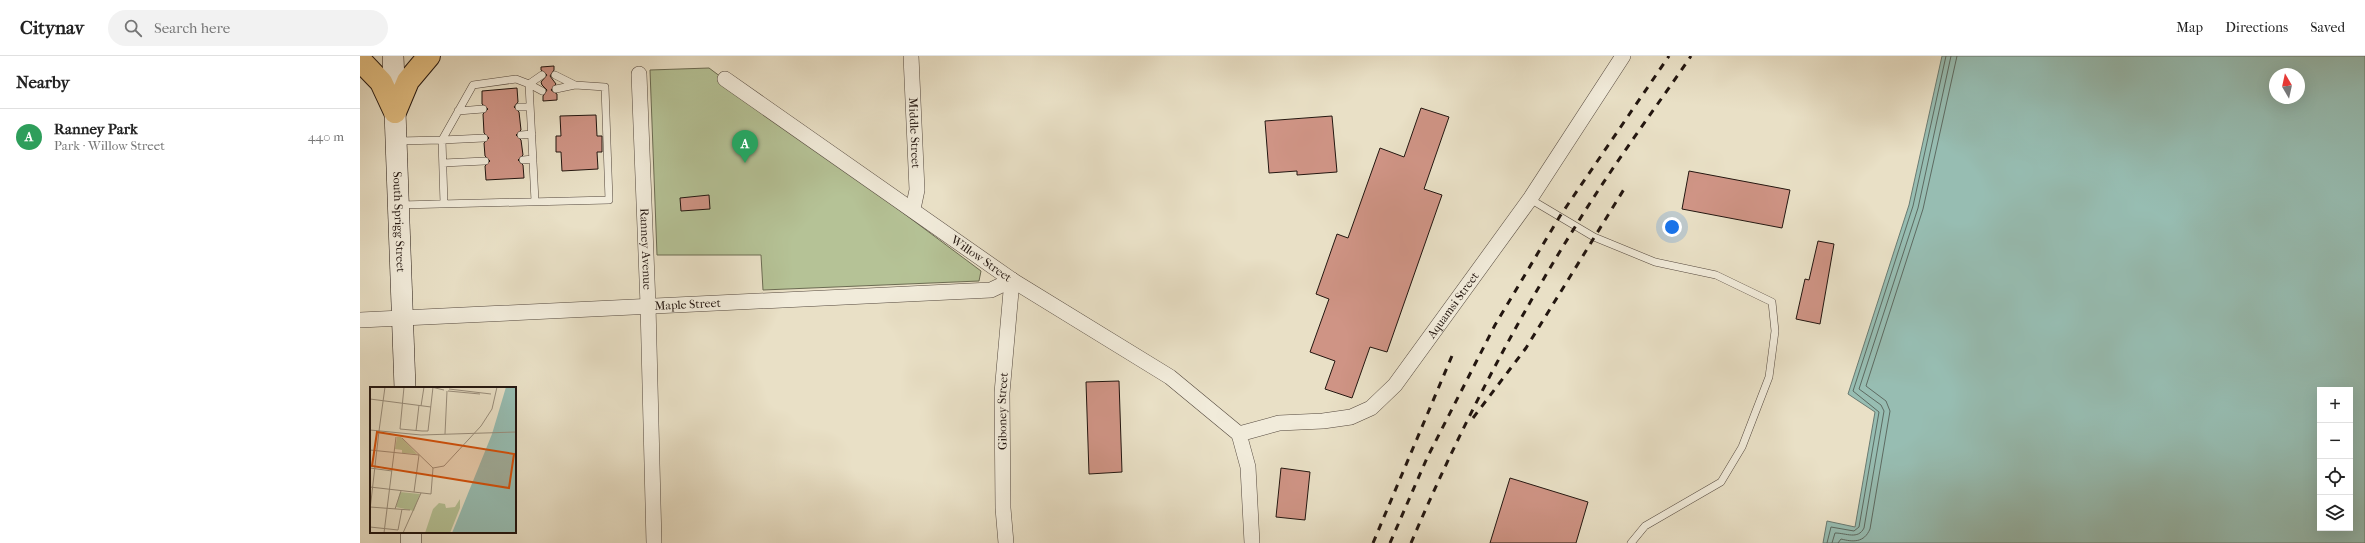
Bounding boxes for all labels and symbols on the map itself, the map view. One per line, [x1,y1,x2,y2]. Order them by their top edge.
north arrow [2269,68,2305,104]
street label: Middle Street [906,97,923,169]
pin: A [732,130,758,163]
street label: South Sprigg Street [390,171,408,273]
street label: Ranney Avenue [637,208,654,290]
your location [1662,217,1682,237]
street label: Willow Street [947,232,1015,285]
street label: Aquamsi Street [1424,269,1482,342]
street label: Maple Street [654,296,722,313]
street label: Giboney Street [995,371,1011,450]
inset map [370,387,516,533]

